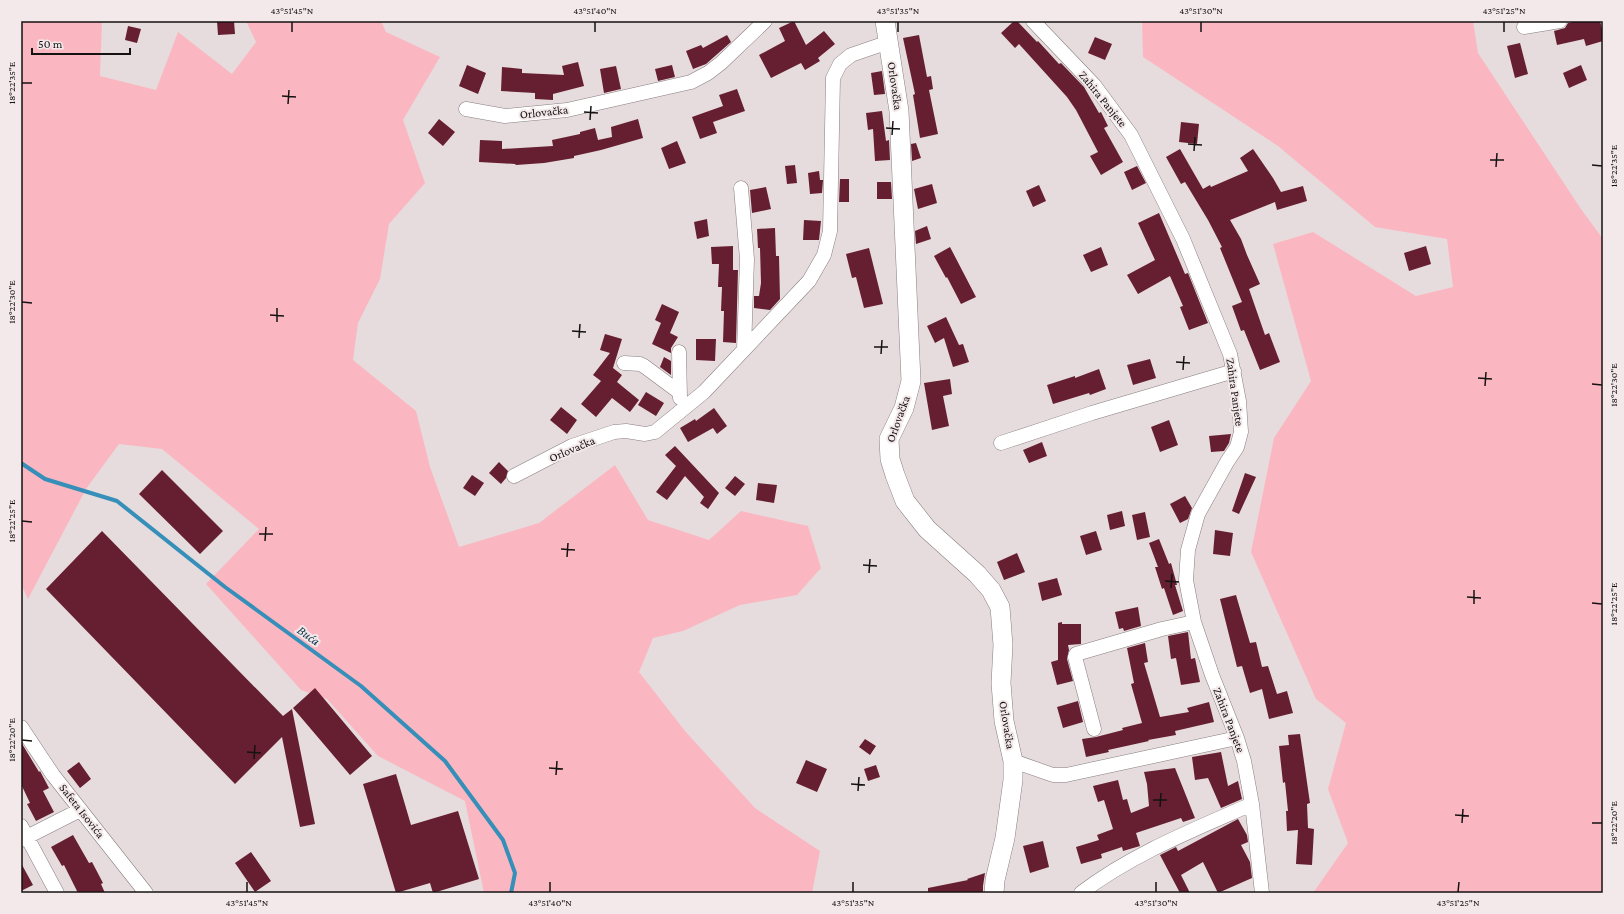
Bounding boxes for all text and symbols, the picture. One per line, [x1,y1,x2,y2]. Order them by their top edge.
text: 43°51'45"N [271,5,314,16]
text: 43°51'40"N [573,5,617,16]
text: 43°51'35"N [877,5,920,16]
text: 43°51'30"N [1179,5,1223,16]
text: 43°51'25"N [1482,5,1526,16]
scale bar [32,30,130,56]
text: 50 m [38,37,63,51]
text: 18°22'35"E [6,61,17,104]
street label: Orlovačka [885,61,905,111]
street label: Zahira Panjete [1076,68,1130,130]
street label: Orlovačka [519,102,569,121]
text: 18°22'35"E [1608,144,1619,187]
text: 18°22'30"E [6,280,17,324]
street label: Zahira Panjete [1223,357,1247,427]
text: 18°22'30"E [1608,363,1619,407]
street label: Orlovačka [883,393,913,444]
street label: Orlovačka [547,433,597,465]
text: 18°22'25"E [6,499,17,542]
text: 18°22'25"E [1608,582,1619,625]
water label: Buća [294,622,323,649]
street label: Zahira Panjete [1210,686,1248,754]
street label: Orlovačka [996,700,1018,750]
text: 18°22'20"E [6,718,17,762]
street label: Safeta Isovića [56,781,108,841]
text: 18°22'20"E [1608,801,1619,845]
text: 43°51'45"N [226,897,269,908]
text: 43°51'40"N [528,897,572,908]
text: 43°51'35"N [832,897,875,908]
text: 43°51'30"N [1134,897,1178,908]
text: 43°51'25"N [1436,897,1480,908]

